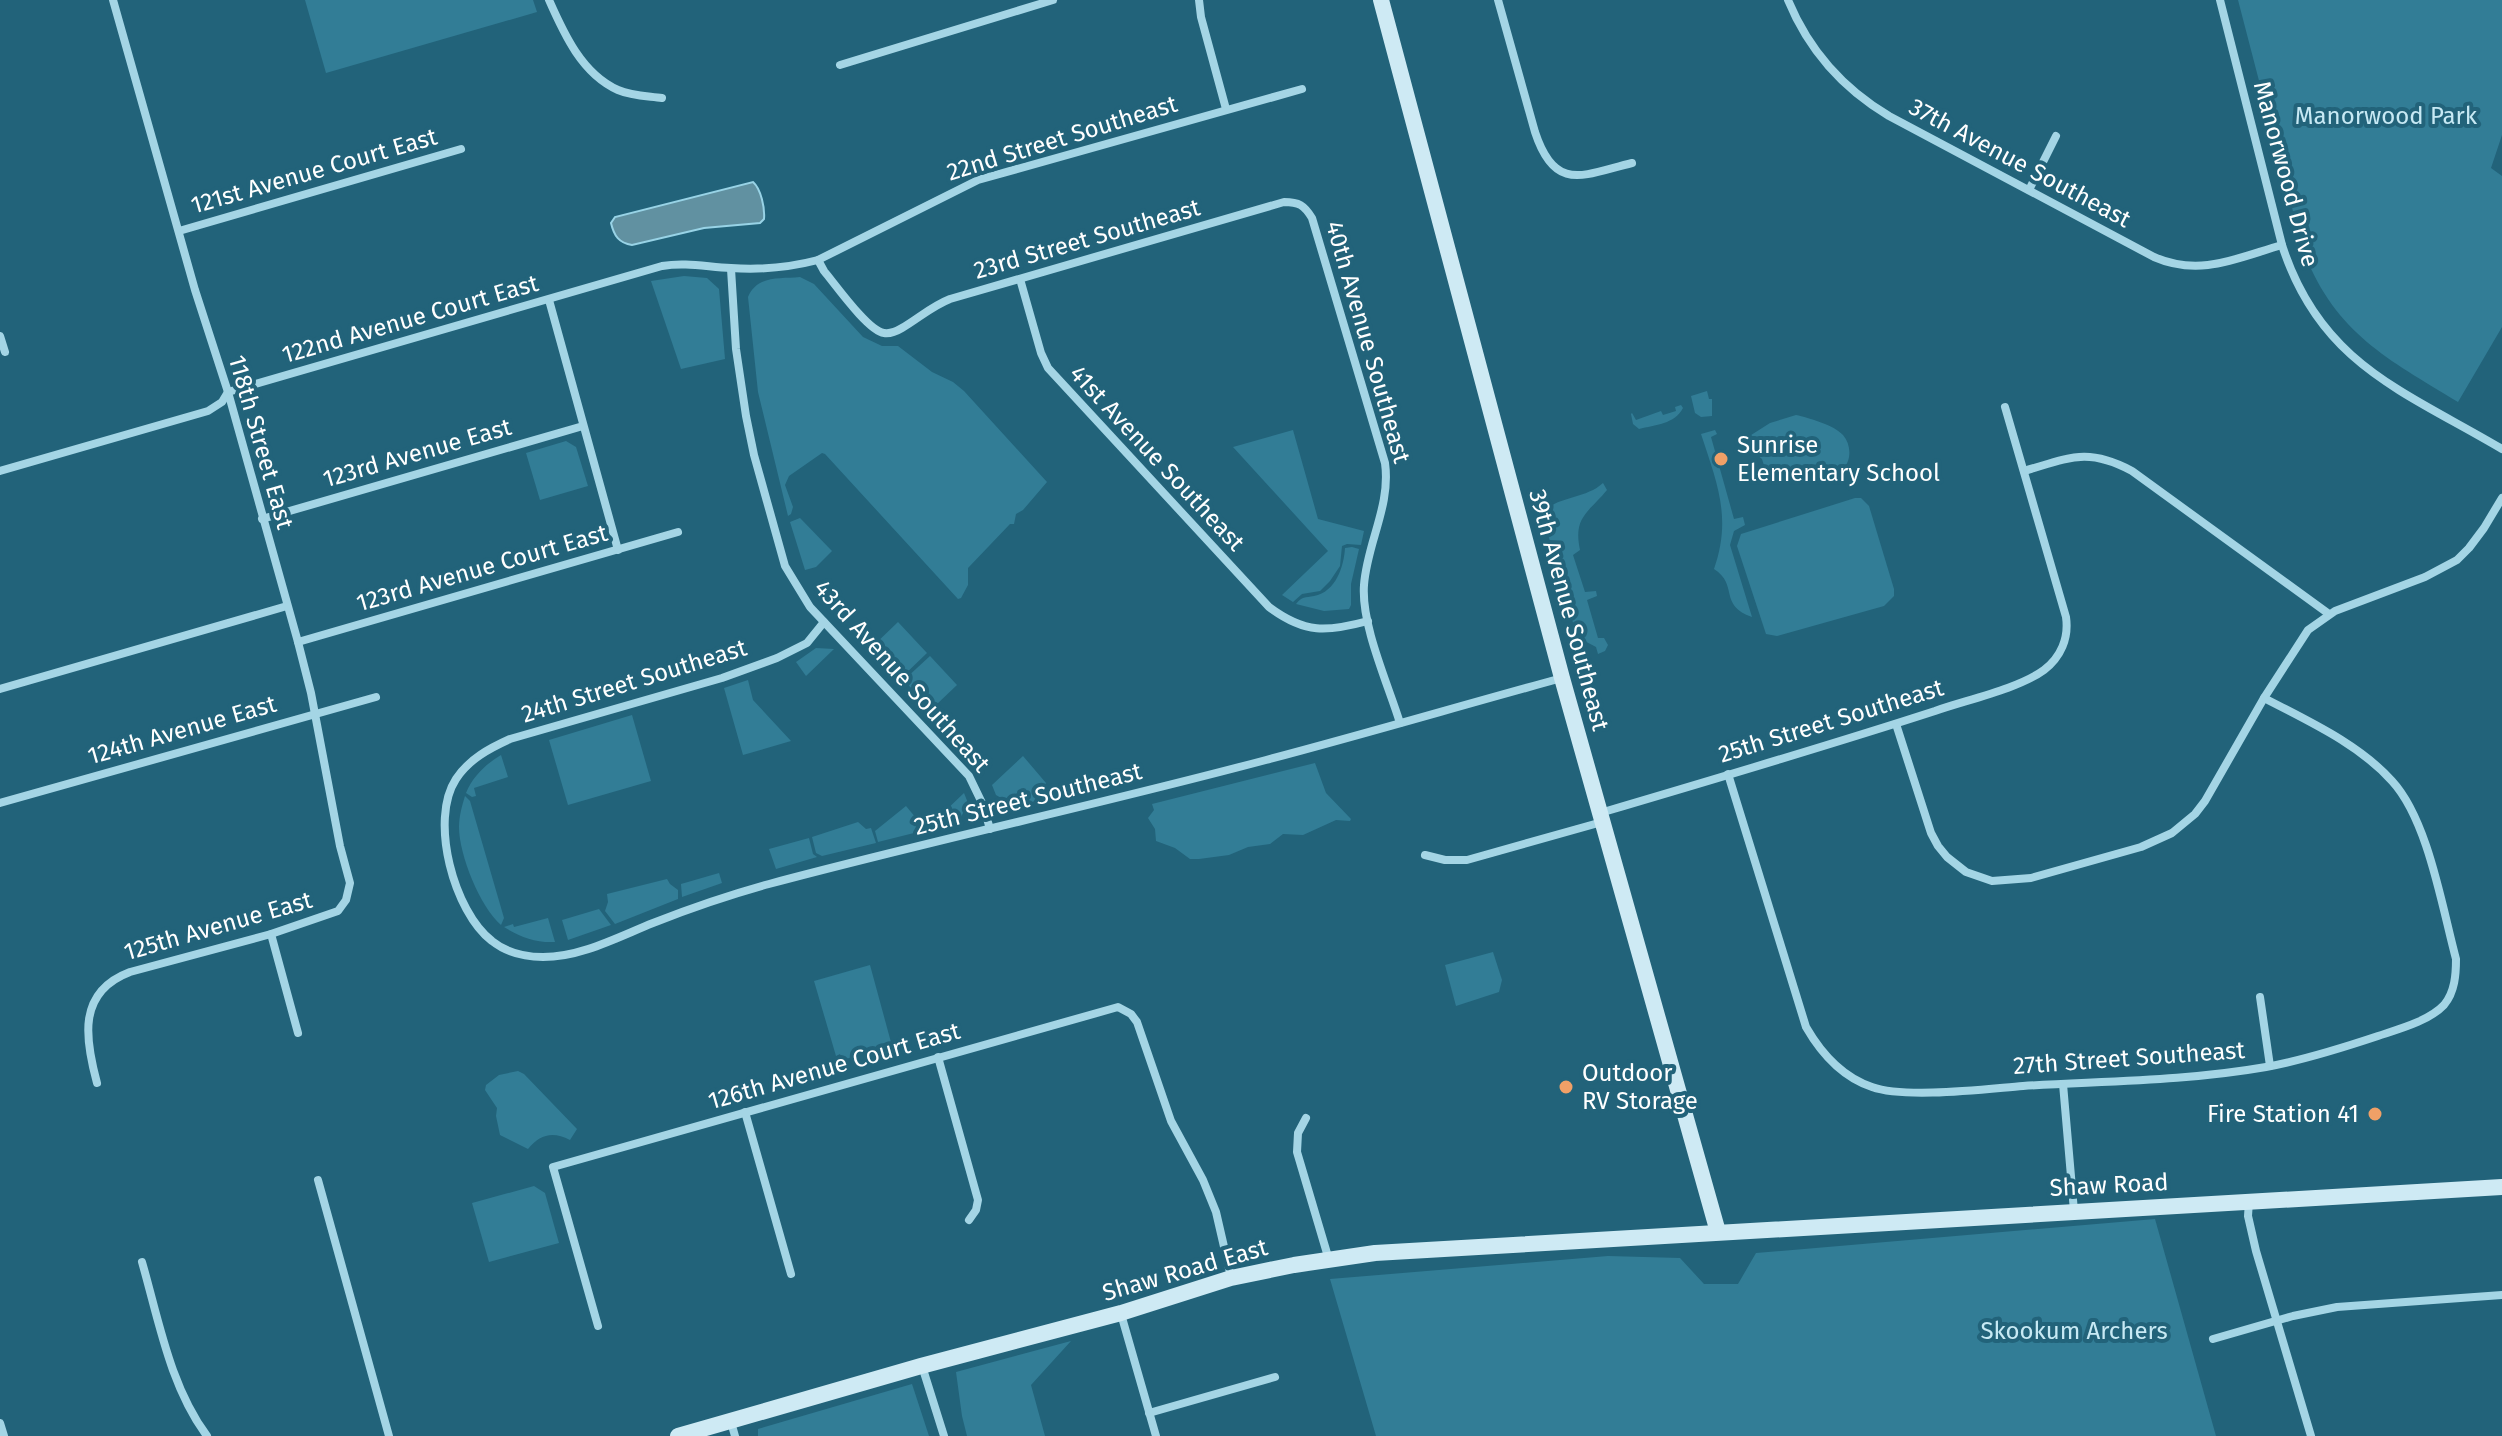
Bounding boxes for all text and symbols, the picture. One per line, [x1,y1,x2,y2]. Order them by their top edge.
street label: Manorwood Drive [2248,78,2324,270]
street label: 22nd Street Southeast [943,90,1181,186]
street label: 37th Avenue Southeast [1904,93,2136,233]
park label: Manorwood Park [2295,102,2478,130]
street label: 121st Avenue Court East [188,122,441,220]
street label: 23rd Street Southeast [971,193,1204,285]
street label: 40th Avenue Southeast [1320,218,1416,467]
street label: 122nd Avenue Court East [279,269,542,369]
street label: 118th Street East [223,352,299,532]
street label: 41st Avenue Southeast [1064,359,1250,557]
street label: 123rd Avenue East [320,413,515,493]
place label: Sunrise Elementary School [1737,431,1940,487]
marker: Sunrise Elementary School [1712,450,1730,468]
street label: 39th Avenue Southeast [1523,486,1615,734]
street label: 123rd Avenue Court East [353,519,611,617]
street label: 43rd Avenue Southeast [808,574,996,778]
street label: 24th Street Southeast [518,633,750,729]
street label: 25th Street Southeast [1715,673,1947,769]
street label: 124th Avenue East [85,690,280,770]
street label: 25th Street Southeast [911,757,1145,841]
street label: 125th Avenue East [121,886,316,966]
street label: 126th Avenue Court East [705,1017,963,1115]
street label: 27th Street Southeast [2012,1036,2246,1080]
place label: Outdoor RV Storage [1582,1059,1698,1115]
marker: Outdoor RV Storage [1557,1078,1575,1096]
place label: Fire Station 41 [2207,1100,2359,1128]
marker: Fire Station 41 [2366,1105,2384,1123]
street label: Shaw Road [2049,1168,2169,1202]
street label: Shaw Road East [1099,1233,1271,1307]
park label: Skookum Archers [1980,1317,2168,1345]

